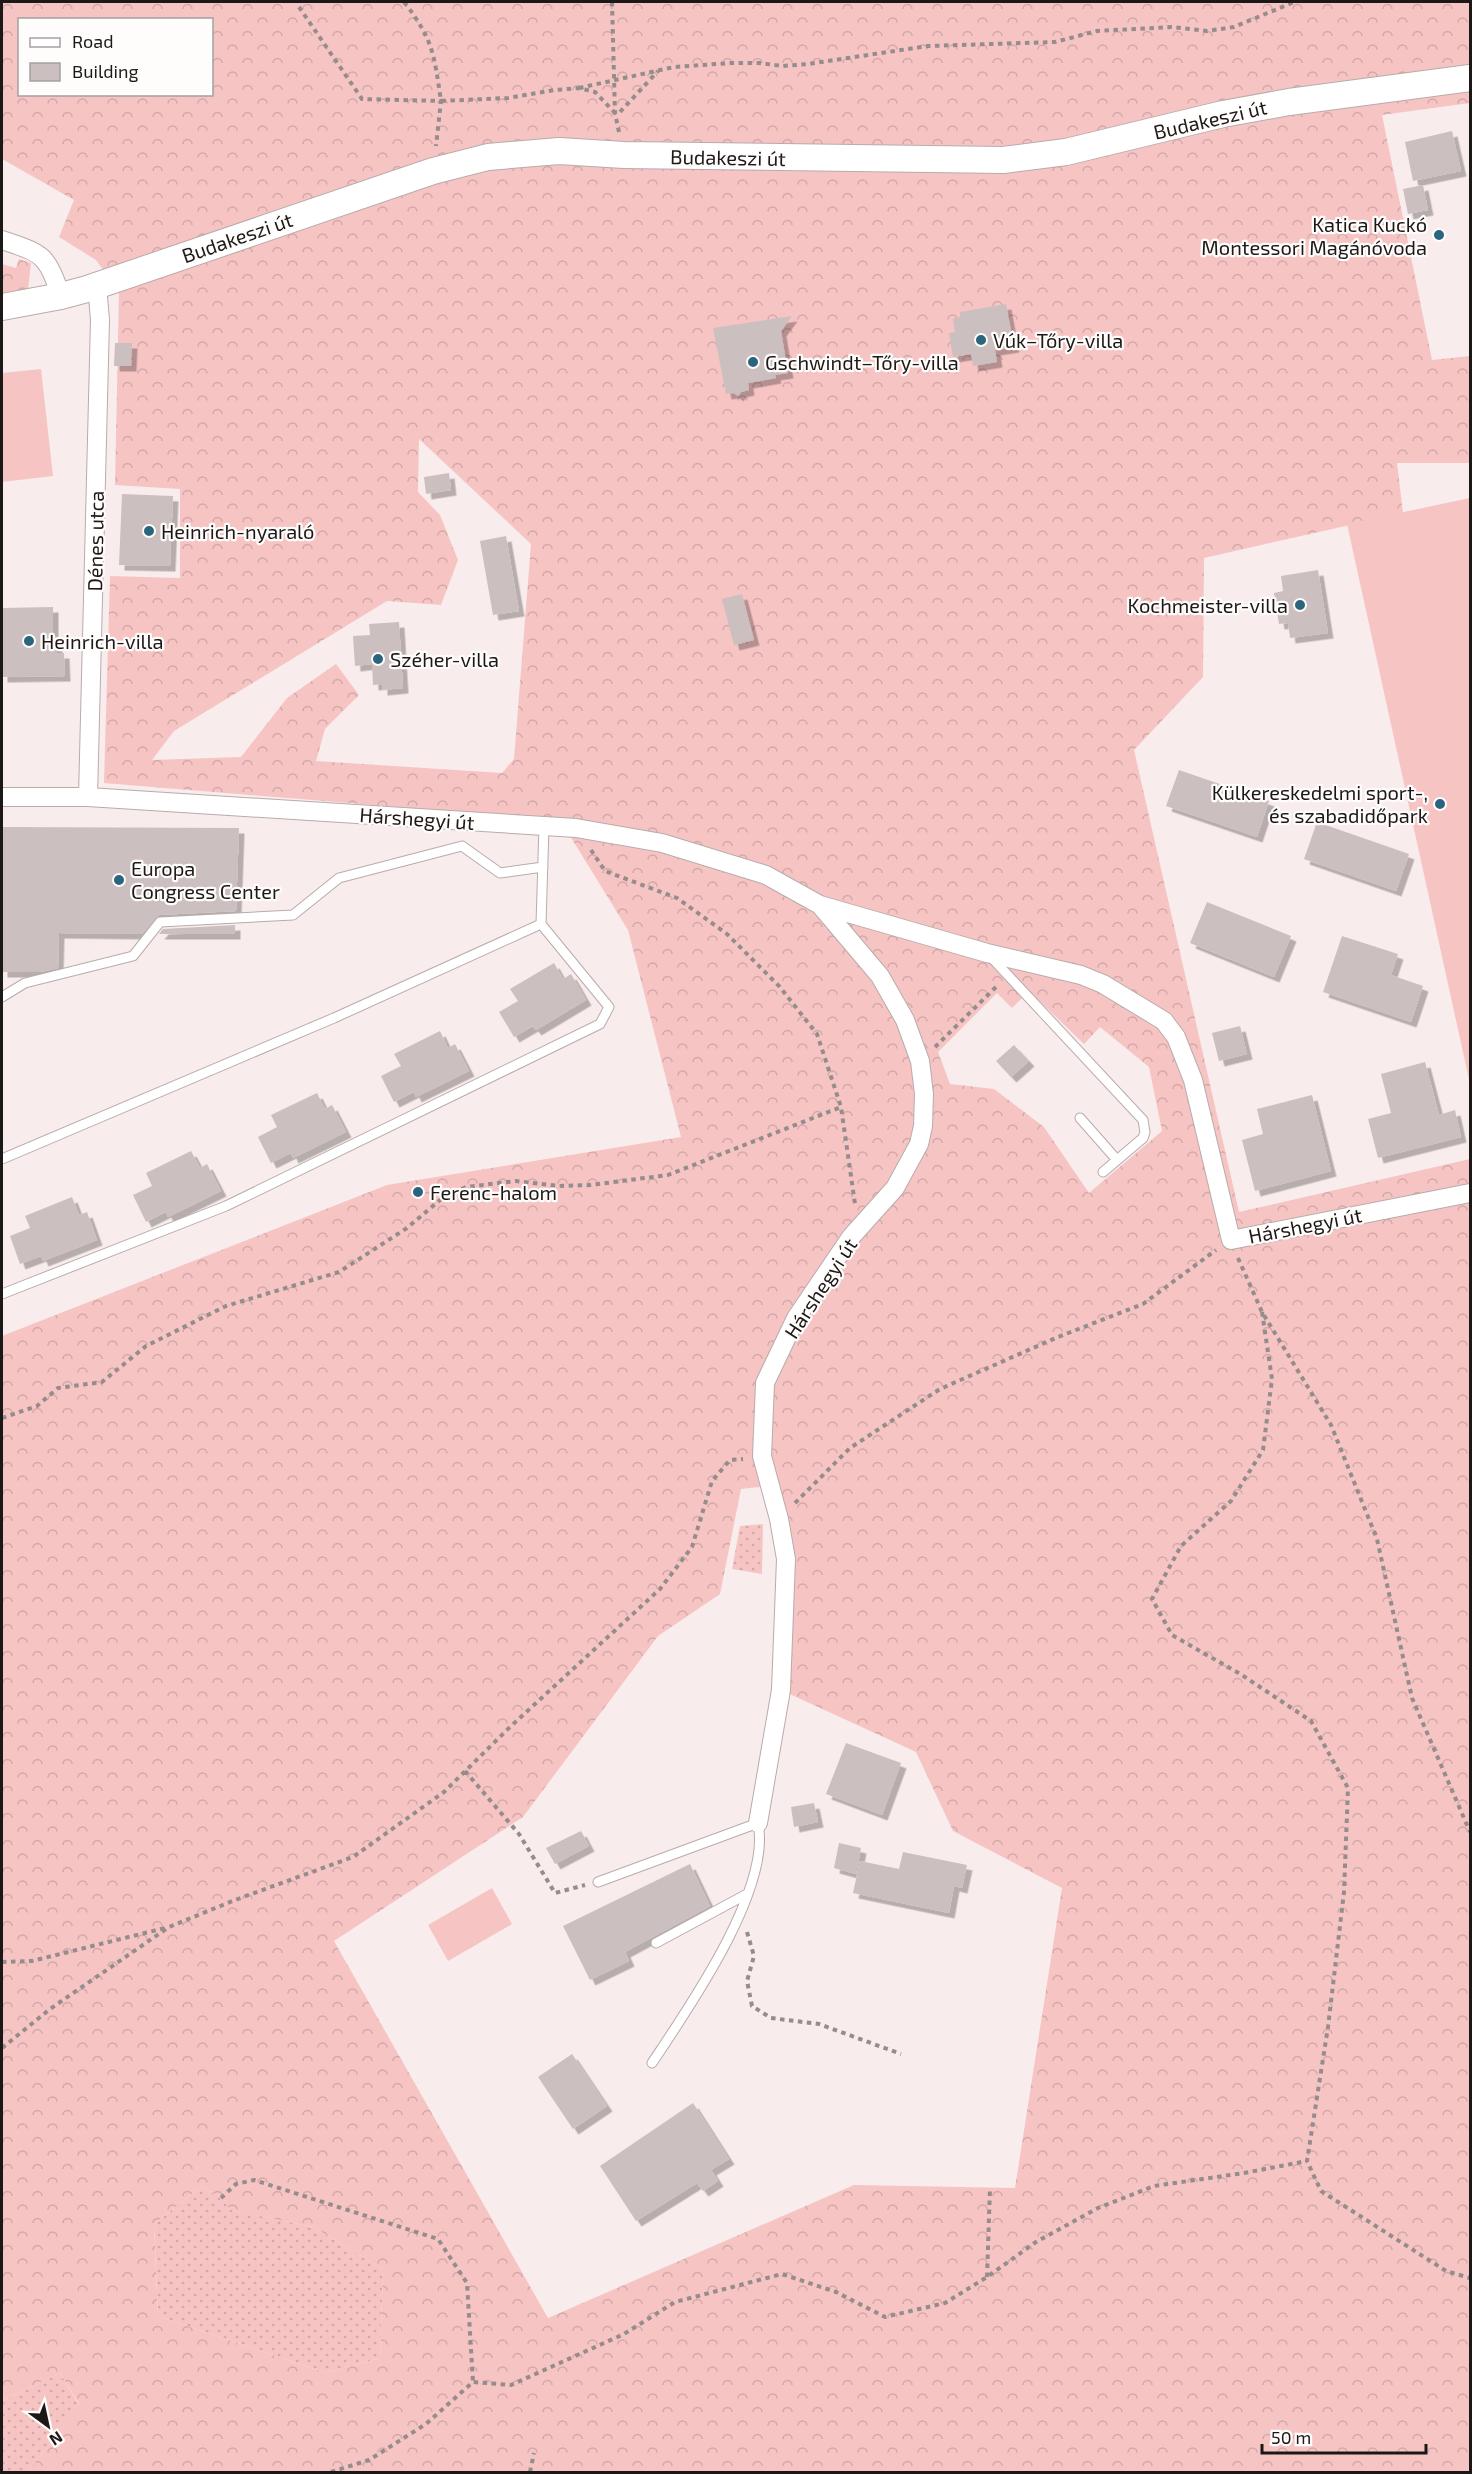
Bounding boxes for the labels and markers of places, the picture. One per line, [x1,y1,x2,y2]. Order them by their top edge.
place label: Katica Kuckó Montessori Magánóvoda [1201,212,1427,259]
marker: Katica Kuckó Montessori Magánóvoda [1432,228,1446,242]
place label: Vúk–Tőry-villa [993,328,1123,352]
marker: Vúk–Tőry-villa [974,333,988,347]
place label: Gschwindt–Tőry-villa [765,350,959,374]
marker: Gschwindt–Tőry-villa [746,355,760,369]
place label: Heinrich-nyaraló [161,519,314,543]
marker: Heinrich-nyaraló [142,524,156,538]
place label: Kochmeister-villa [1127,593,1288,617]
marker: Kochmeister-villa [1293,598,1307,612]
place label: Heinrich-villa [41,629,163,653]
marker: Heinrich-villa [22,634,36,648]
place label: Széher-villa [390,647,499,671]
marker: Széher-villa [371,652,385,666]
place label: Külkereskedelmi sport-, és szabadidőpark [1212,780,1428,827]
marker: Külkereskedelmi sport-, és szabadidőpark [1433,797,1447,811]
place label: Europa Congress Center [131,856,280,903]
marker: Europa Congress Center [112,873,126,887]
place label: Ferenc-halom [430,1180,557,1204]
marker: Ferenc-halom [411,1185,425,1199]

